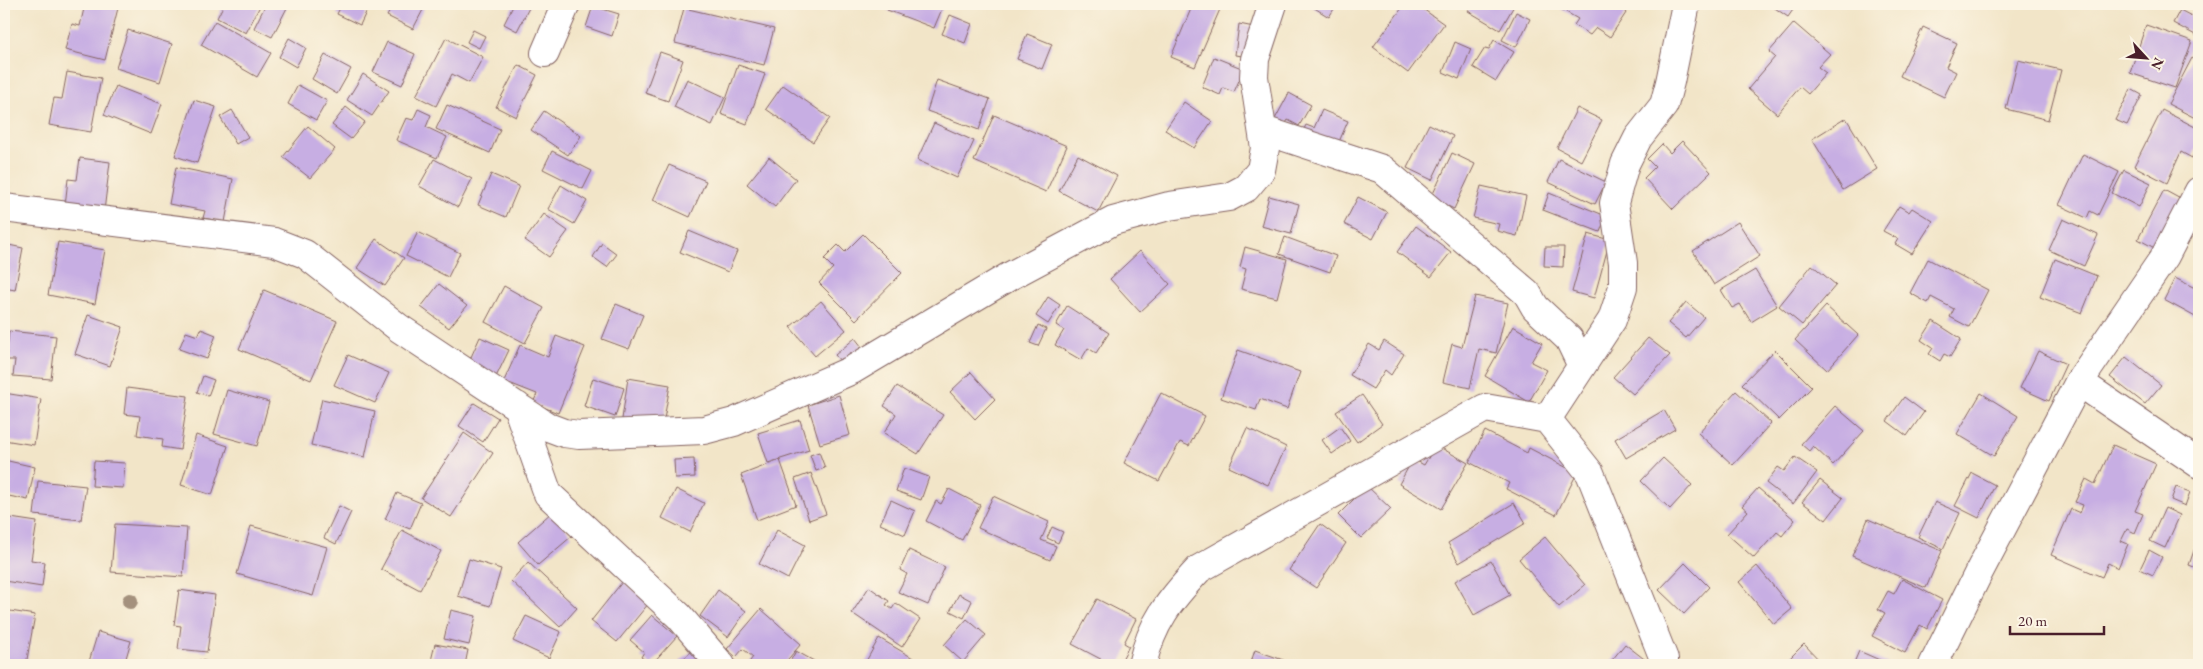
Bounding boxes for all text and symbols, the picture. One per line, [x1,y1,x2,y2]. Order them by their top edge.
north arrow [2120,32,2170,82]
text: N [2147,55,2168,73]
scale bar [2010,604,2104,636]
text: 20 m [2018,611,2047,630]

